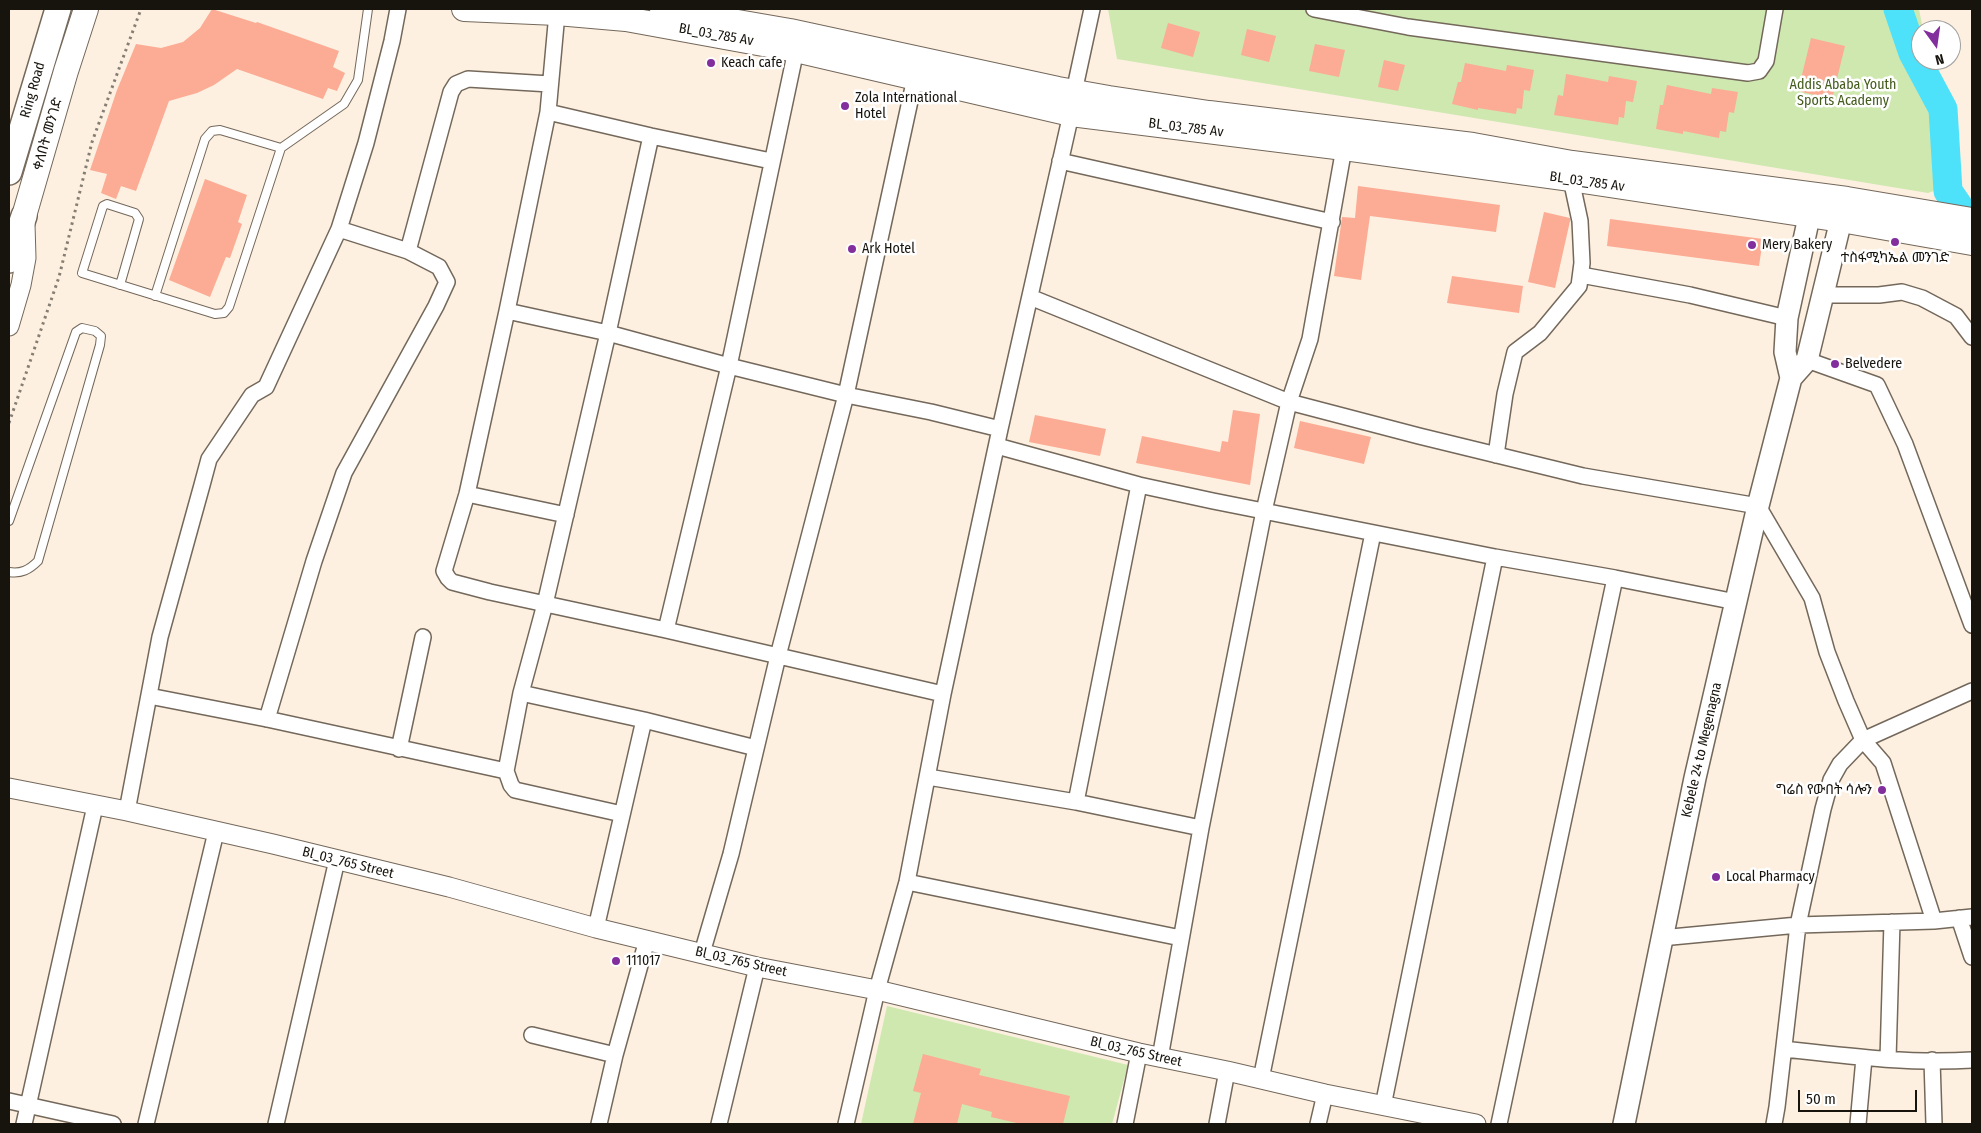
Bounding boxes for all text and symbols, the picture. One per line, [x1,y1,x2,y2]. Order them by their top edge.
street label: BL_03_785 Av [677,20,755,50]
north arrow [1911,20,1961,70]
text: N [1933,50,1946,68]
place label: Keach cafe [721,55,782,71]
marker: Keach cafe [705,57,717,69]
street label: Ring Road [17,60,49,120]
park label: Addis Ababa Youth Sports Academy [1790,77,1896,110]
place label: Zola International Hotel [855,90,957,122]
street label: ቀለበት መንገድ [30,96,66,172]
marker: Zola International Hotel [839,100,851,112]
street label: BL_03_785 Av [1147,115,1225,141]
street label: BL_03_785 Av [1548,168,1626,196]
marker: ተስፋሚካኤል መንገድ [1889,236,1901,248]
place label: Mery Bakery [1762,237,1832,253]
marker: Mery Bakery [1746,239,1758,251]
place label: Ark Hotel [862,241,915,257]
marker: Ark Hotel [846,243,858,255]
place label: ተስፋሚካኤል መንገድ [1841,250,1949,266]
place label: Belvedere [1845,356,1902,372]
marker: Belvedere [1829,358,1841,370]
street label: Kebele 24 to Megenagna [1678,681,1726,819]
place label: ግሬስ የውበት ሳሎን [1776,782,1872,798]
marker: ግሬስ የውበት ሳሎን [1876,784,1888,796]
street label: Bl_03_765 Street [301,844,395,882]
place label: Local Pharmacy [1726,869,1815,885]
marker: Local Pharmacy [1710,871,1722,883]
street label: Bl_03_765 Street [693,943,789,981]
place label: 111017 [626,953,660,969]
marker: 111017 [610,955,622,967]
street label: Bl_03_765 Street [1088,1033,1184,1071]
scale bar [1801,1080,1920,1112]
text: 50 m [1806,1090,1836,1108]

